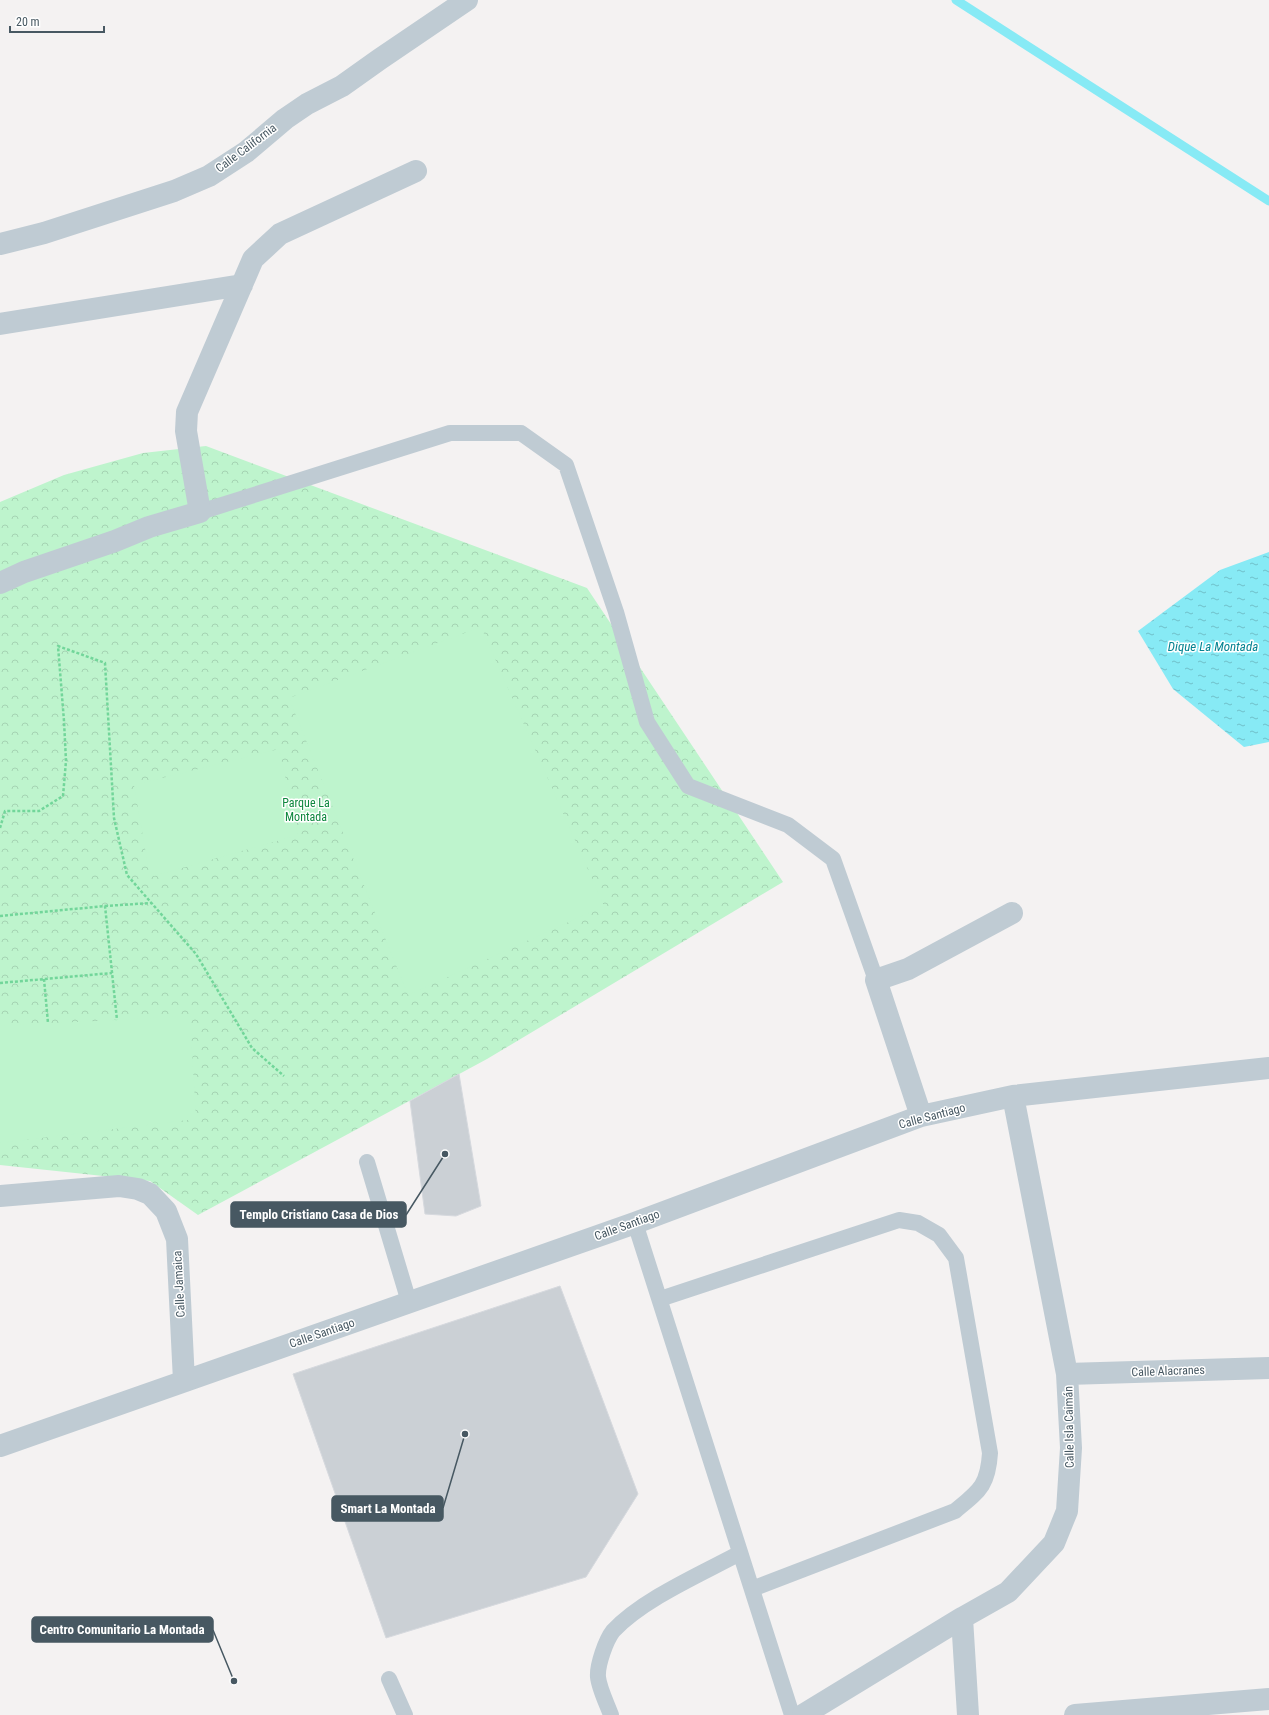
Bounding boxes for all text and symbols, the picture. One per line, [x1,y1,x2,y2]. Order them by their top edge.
scale bar [10,8,104,34]
text: 20 m [16,15,40,29]
street label: Calle California [213,121,279,175]
water label: Dique La Montada [1168,639,1258,654]
park label: Parque La Montada [282,796,330,824]
street label: Calle Santiago [897,1100,967,1132]
callout: Templo Cristiano Casa de Dios [231,1202,406,1227]
text: Templo Cristiano Casa de Dios [240,1207,399,1222]
street label: Calle Santiago [593,1207,661,1243]
street label: Calle Jamaica [170,1250,188,1318]
street label: Calle Santiago [287,1315,357,1351]
street label: Calle Alacranes [1131,1363,1205,1379]
street label: Calle Isla Caimán [1061,1386,1077,1468]
callout: Smart La Montada [332,1496,443,1521]
text: Smart La Montada [340,1501,436,1516]
callout: Centro Comunitario La Montada [32,1617,213,1642]
text: Centro Comunitario La Montada [39,1622,205,1637]

